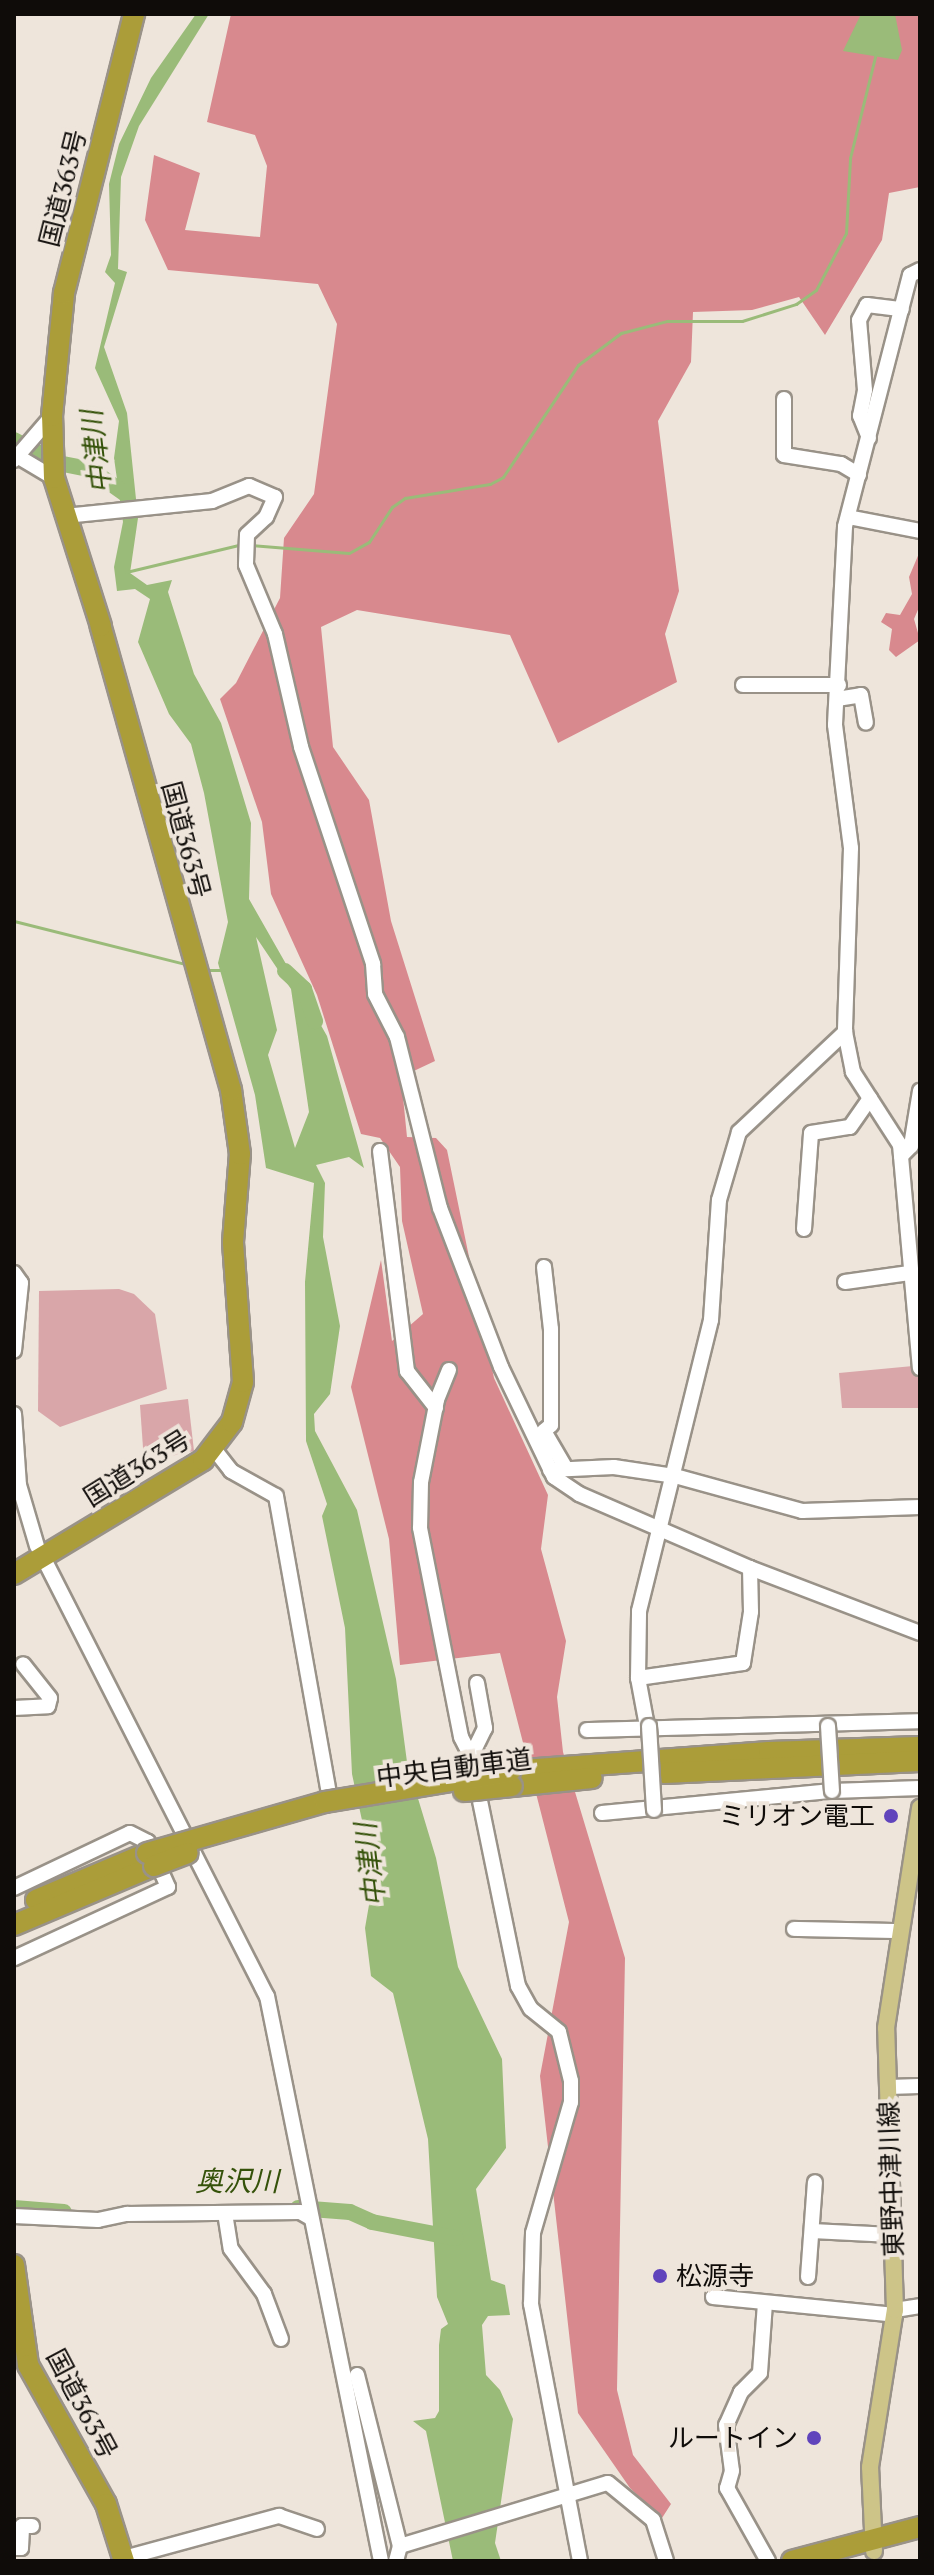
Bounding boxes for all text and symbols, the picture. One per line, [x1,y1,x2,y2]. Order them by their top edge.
street label: 国道363号 [33,126,93,250]
water label: 中津川 [74,408,118,496]
street label: 国道363号 [155,778,217,902]
street label: 国道363号 [78,1423,196,1513]
street label: 中央自動車道 [375,1743,533,1793]
place label: ミリオン電工 [719,1800,875,1832]
marker: ミリオン電工 [882,1807,900,1825]
water label: 中津川 [348,1821,392,1909]
street label: 東野中津川線 [873,2101,909,2257]
water label: 奥沢川 [195,2164,279,2198]
place label: 松源寺 [676,2260,754,2292]
marker: 松源寺 [651,2267,669,2285]
street label: 国道363号 [40,2344,124,2464]
place label: ルートイン [668,2422,798,2454]
marker: ルートイン [805,2429,823,2447]

